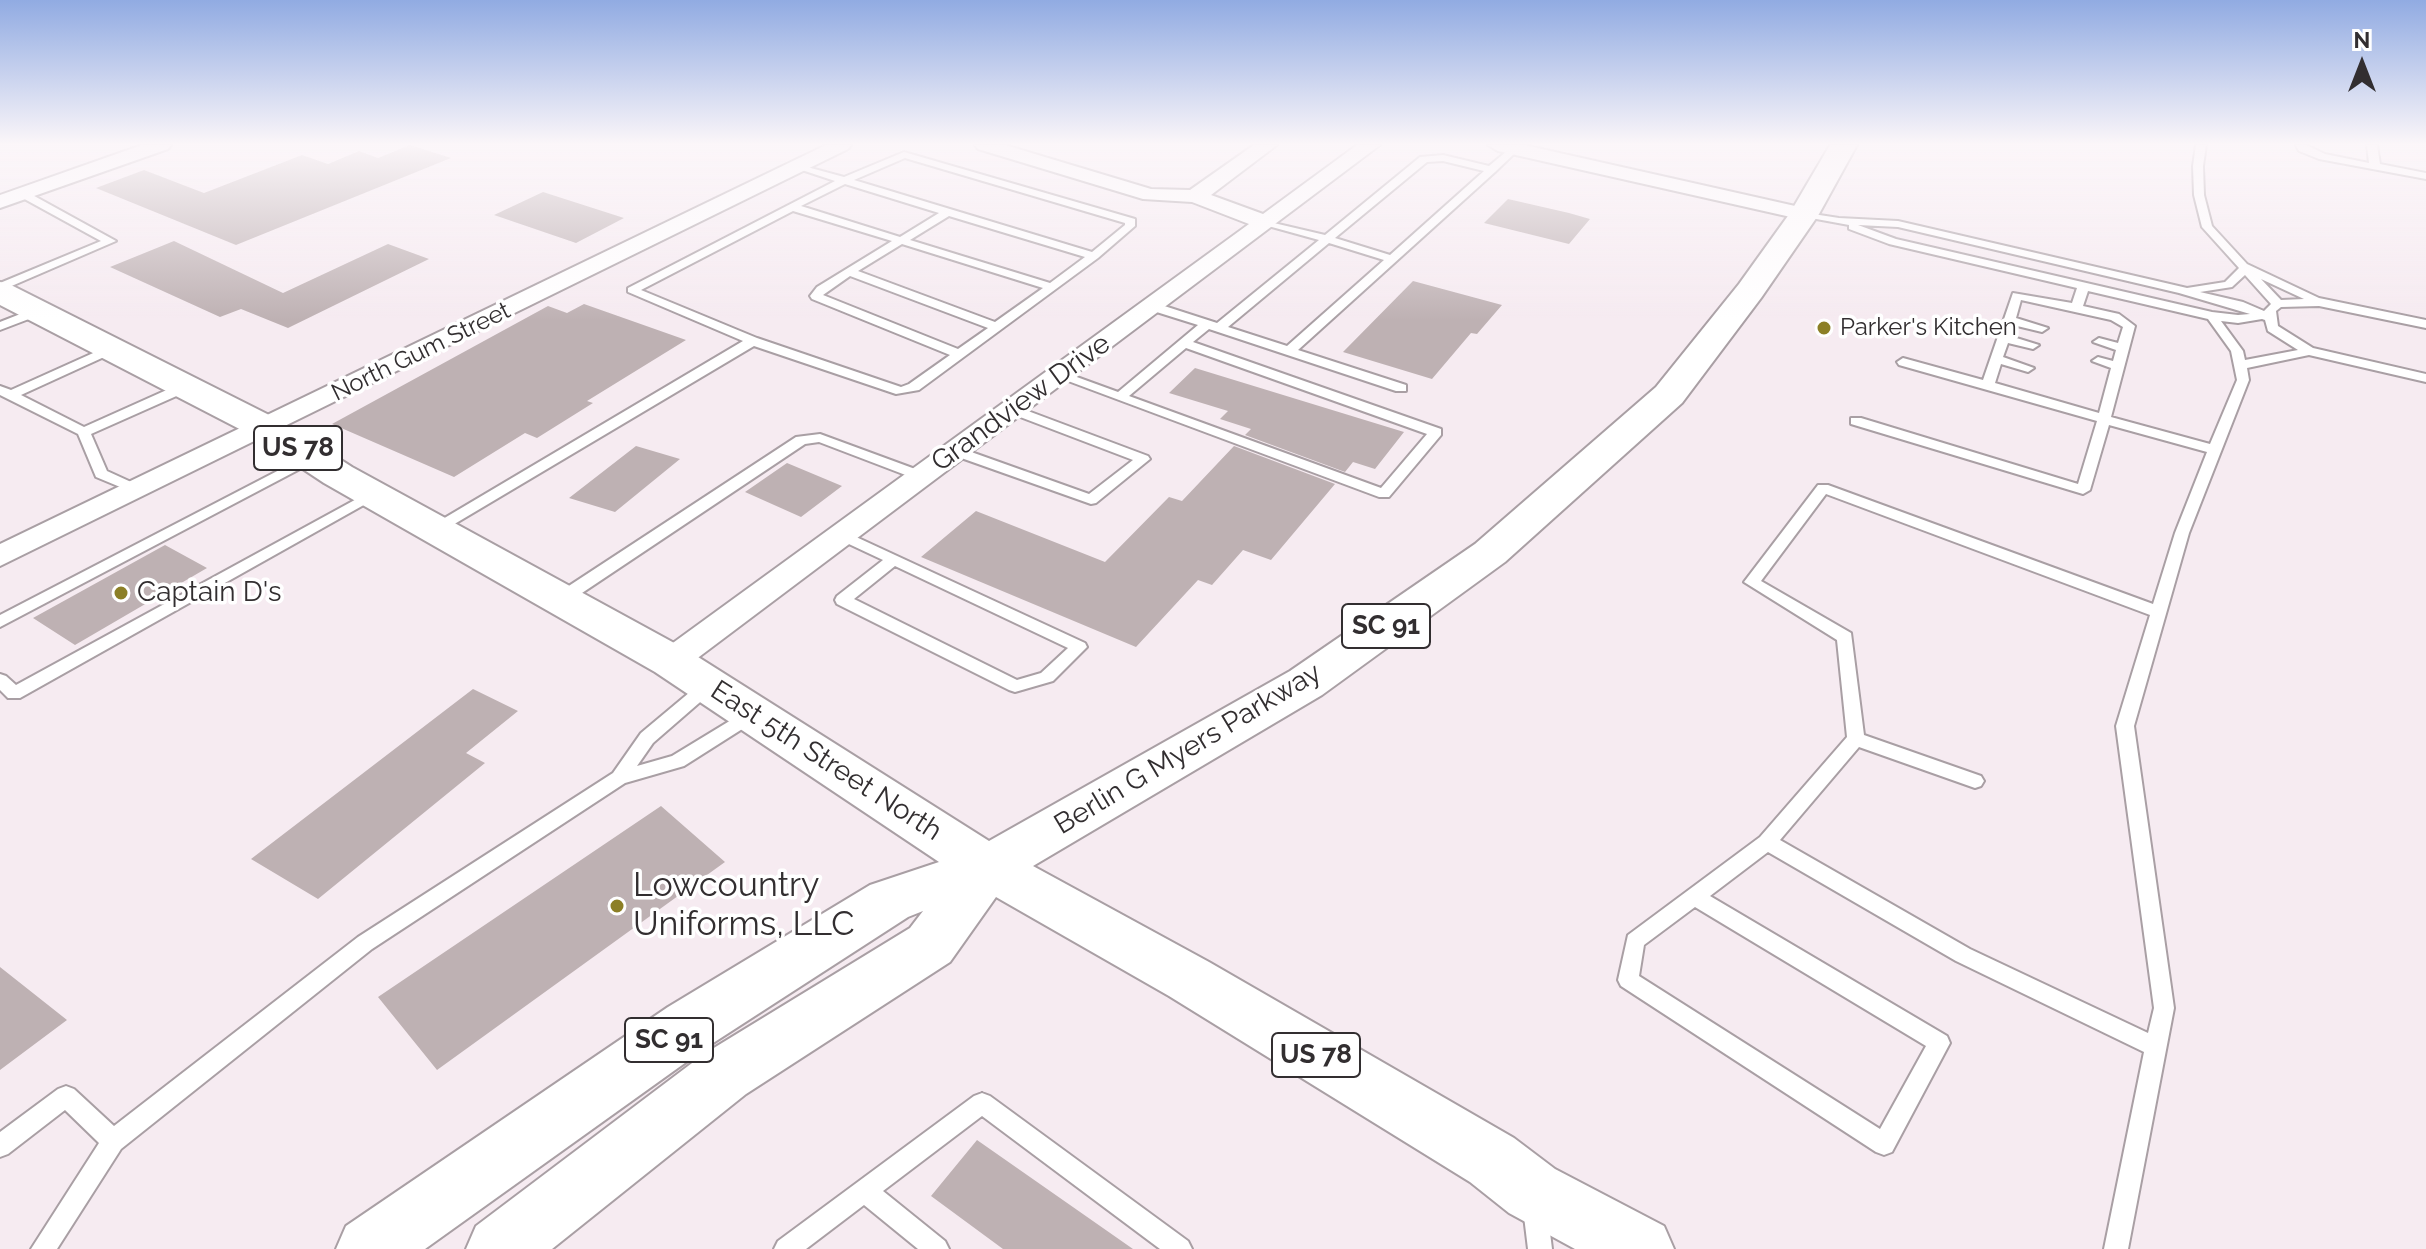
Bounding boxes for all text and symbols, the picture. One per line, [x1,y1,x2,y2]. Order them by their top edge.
north arrow [2322,24,2402,104]
text: N [2354,27,2370,53]
street label: North Gum Street [327,296,515,408]
place label: Parker's Kitchen [1840,314,2017,342]
marker: Parker's Kitchen [1815,319,1833,337]
street label: Grandview Drive [925,327,1117,479]
road number: US 78 [254,426,342,470]
place label: Captain D's [137,576,282,610]
marker: Captain D's [112,584,130,602]
road number: SC 91 [1342,604,1430,648]
street label: Berlin G Myers Parkway [1049,656,1327,842]
street label: East 5th Street North [704,674,948,848]
place label: Lowcountry Uniforms, LLC [633,866,855,946]
marker: Lowcountry Uniforms, LLC [608,897,626,915]
road number: SC 91 [625,1018,713,1062]
road number: US 78 [1272,1033,1360,1077]

